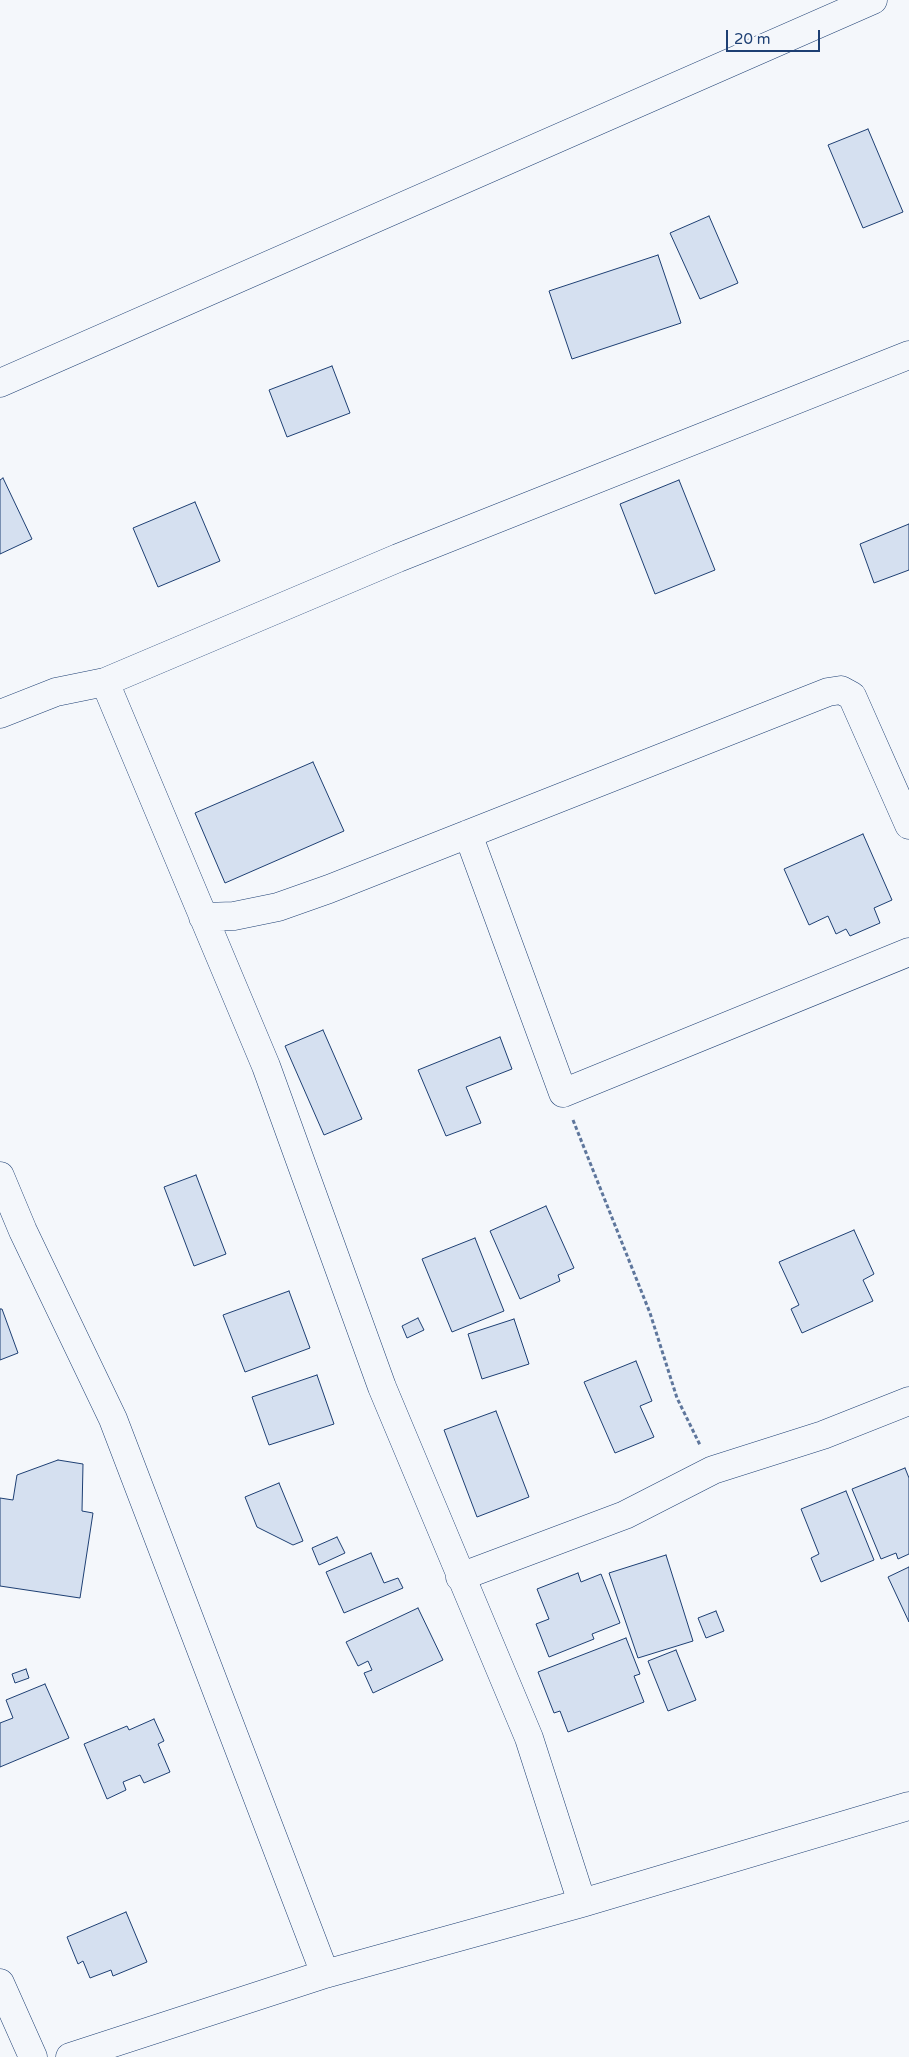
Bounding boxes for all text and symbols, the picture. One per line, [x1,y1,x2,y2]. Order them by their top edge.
scale bar [729,20,823,52]
text: 20 m [734,30,771,48]

